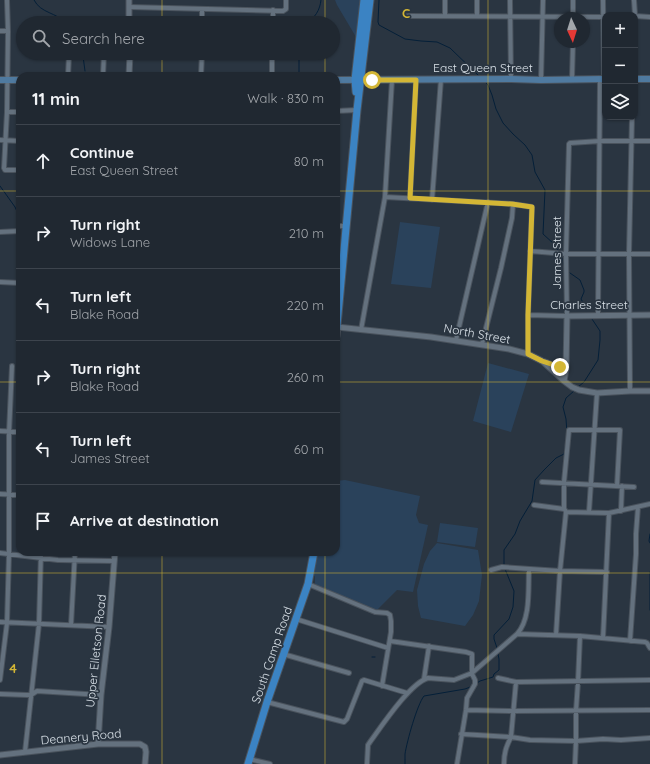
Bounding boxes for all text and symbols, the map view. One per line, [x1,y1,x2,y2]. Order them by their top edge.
text: C [402,5,410,21]
north arrow [554,12,590,48]
map controls [602,12,638,120]
button: + [602,12,638,48]
search box [16,16,340,60]
icon: search [30,27,52,49]
text: Search here [62,29,145,48]
button: − [602,48,638,84]
street label: East Queen Street [433,60,533,75]
route start [363,71,381,89]
button: layers [602,84,638,120]
text: 11 min [32,88,80,109]
text: Walk · 830 m [247,90,324,106]
text: Continue [70,143,134,162]
icon: ahead [32,150,54,172]
text: 80 m [294,153,324,169]
text: East Queen Street [70,162,178,178]
text: Turn right [70,215,141,234]
street label: James Street [549,216,564,290]
icon: right [32,222,54,244]
text: 210 m [289,225,324,241]
text: Widows Lane [70,234,150,250]
text: Turn left [70,287,132,306]
icon: left [32,294,54,316]
text: 220 m [286,297,324,313]
street label: Charles Street [550,297,628,312]
text: Blake Road [70,306,139,322]
street label: North Street [443,320,512,347]
route end [551,358,569,376]
text: Turn right [70,359,141,378]
icon: right [32,366,54,388]
text: 260 m [287,369,324,385]
text: Blake Road [70,378,139,394]
text: Turn left [70,431,132,450]
icon: left [32,438,54,460]
text: 60 m [294,441,324,457]
text: James Street [70,450,150,466]
icon: arrive [32,510,54,532]
text: Arrive at destination [70,511,219,530]
street label: Upper Elletson Road [82,593,109,708]
street label: South Camp Road [248,604,295,705]
text: 4 [9,660,17,676]
street label: Deanery Road [40,725,122,748]

